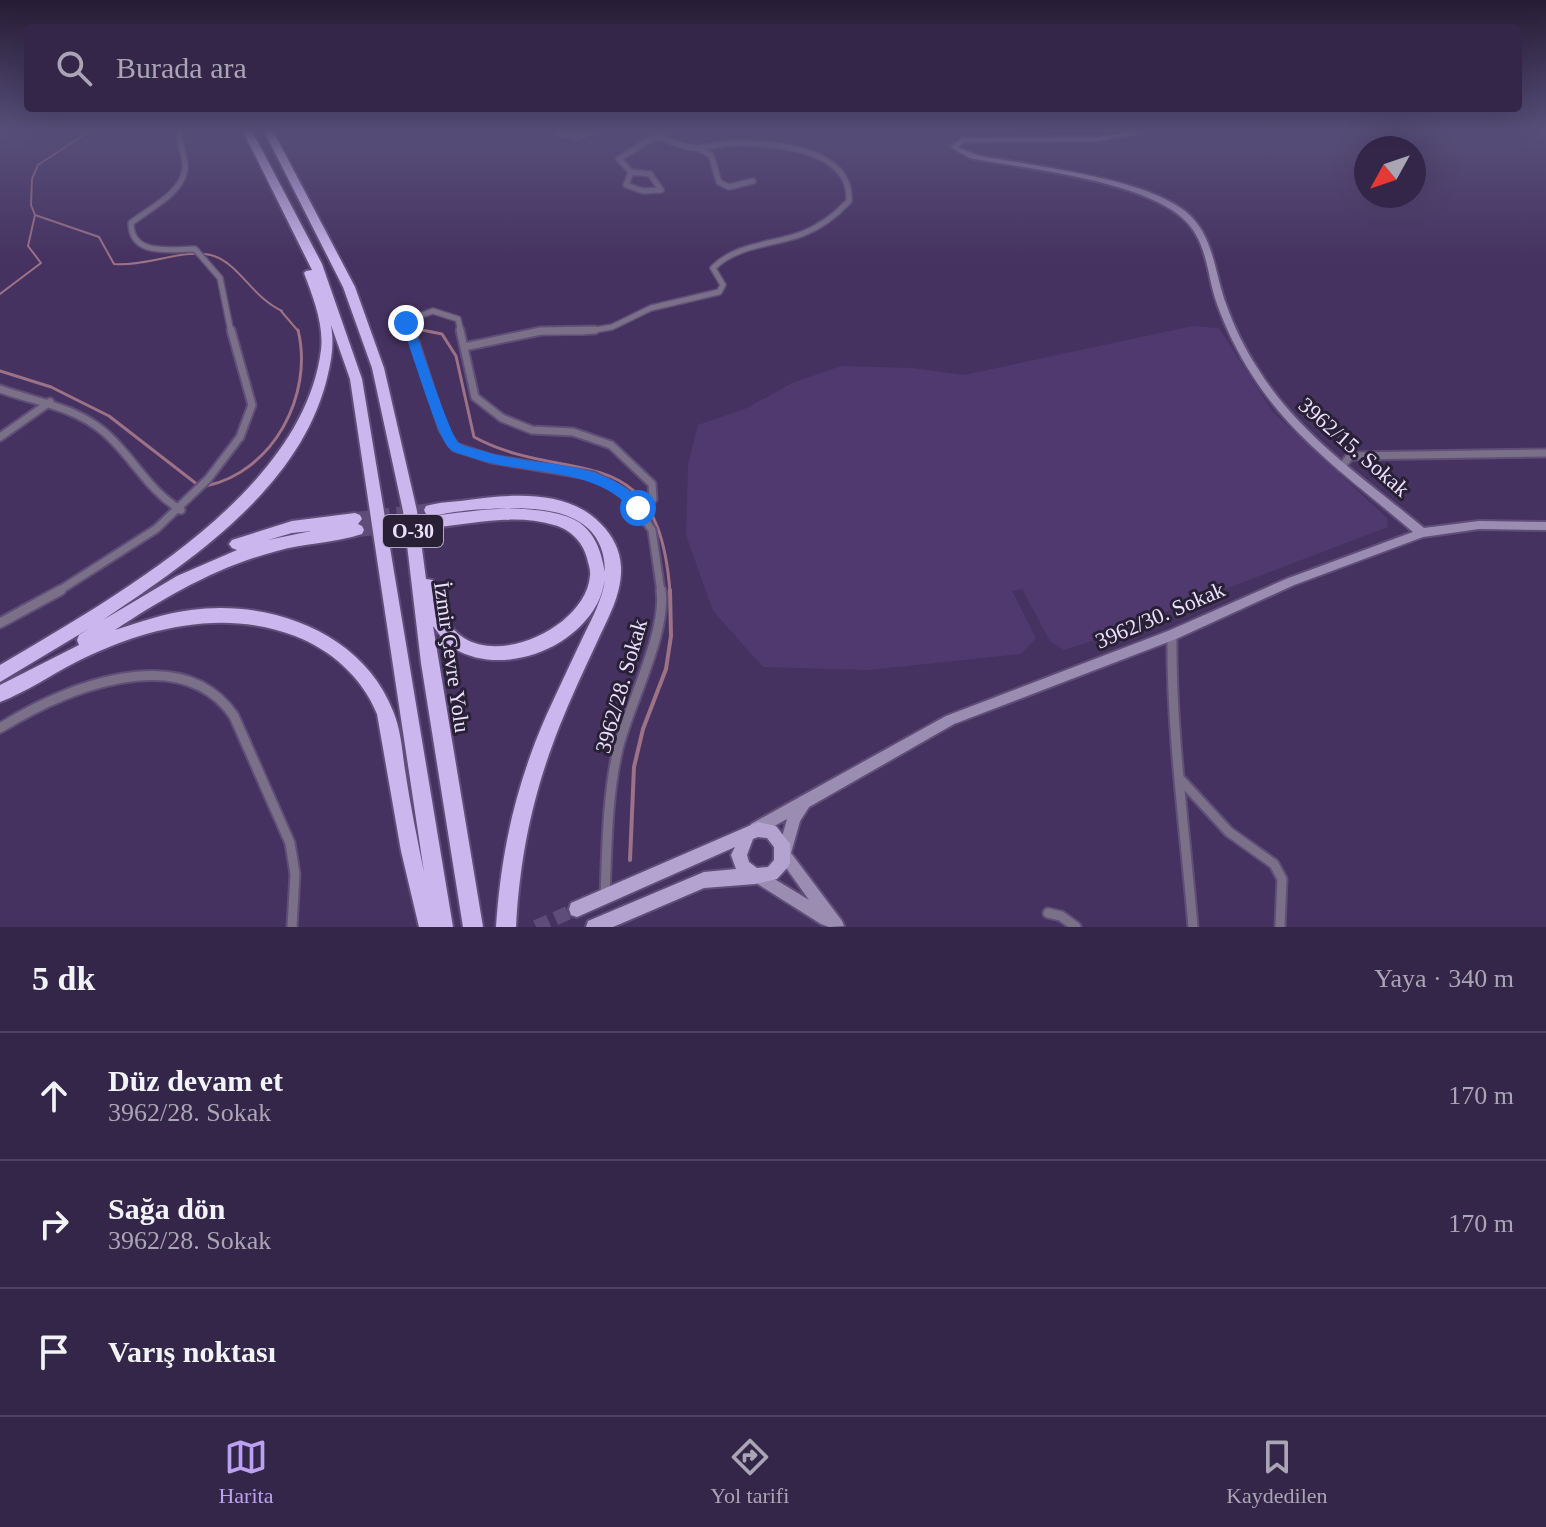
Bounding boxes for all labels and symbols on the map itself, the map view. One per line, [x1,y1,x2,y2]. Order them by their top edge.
north arrow [1354,136,1426,208]
route end [388,305,424,341]
street label: 3962/15. Sokak [1294,392,1414,502]
route start [620,490,656,526]
road number: O-30 [383,515,443,547]
street label: 3962/30. Sokak [1092,577,1228,653]
street label: İzmir Çevre Yolu [429,580,475,734]
street label: 3962/28. Sokak [590,616,652,756]

